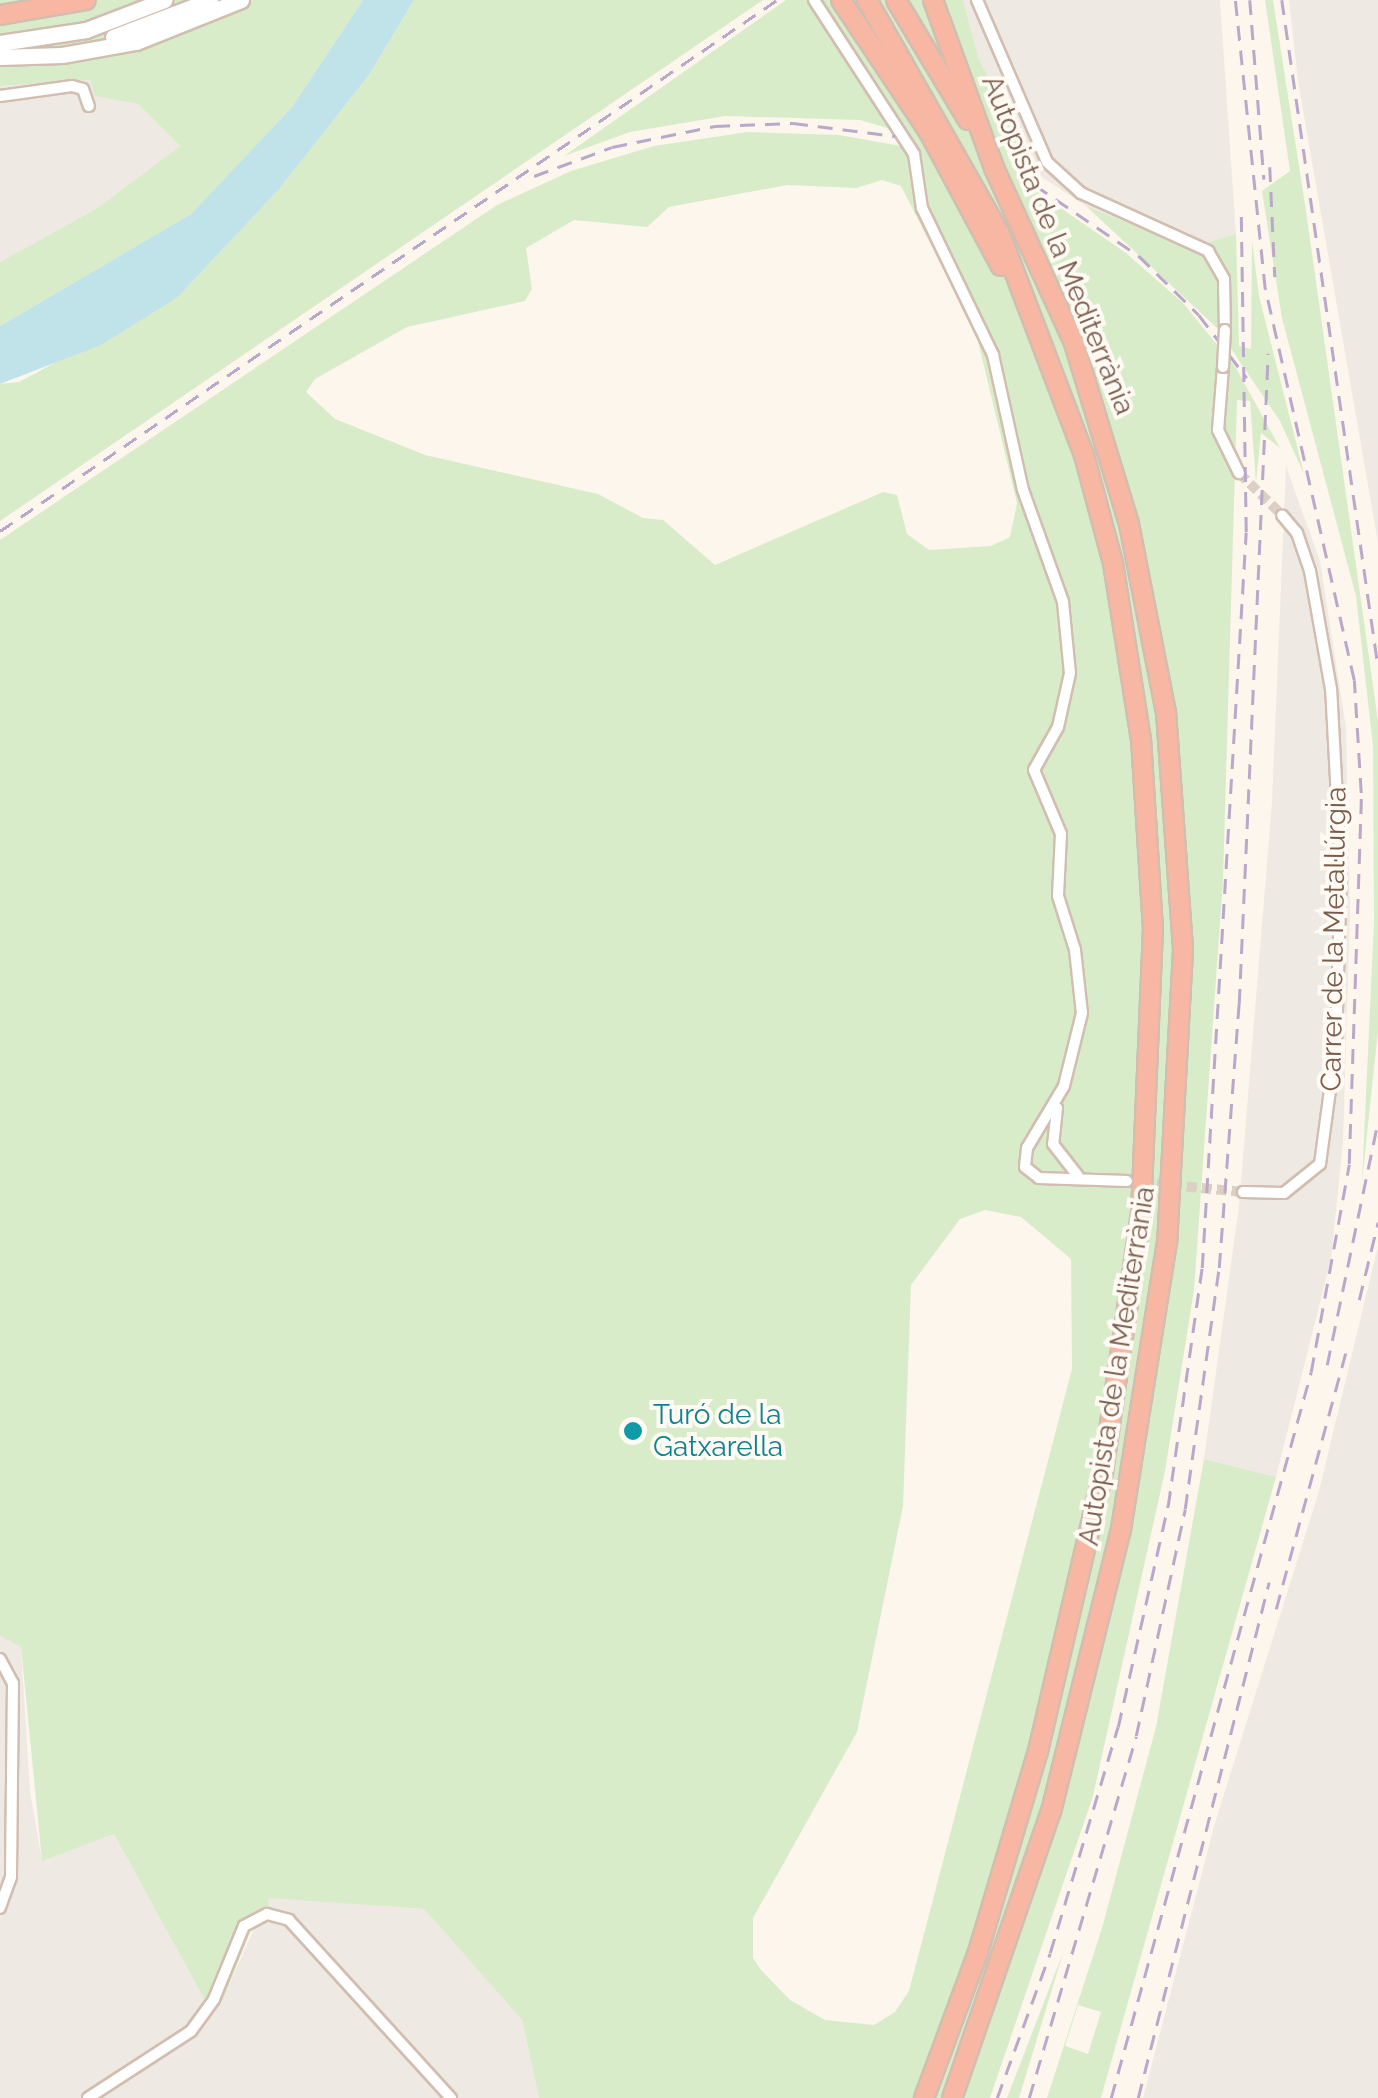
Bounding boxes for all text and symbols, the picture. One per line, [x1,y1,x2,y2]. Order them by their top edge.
street label: Autopista de la Mediterrània [974,70,1142,420]
street label: Carrer de la Metal·lúrgia [1315,786,1353,1092]
street label: Autopista de la Mediterrània [1072,1184,1162,1548]
place label: Turó de la Gatxarella [653,1398,783,1464]
marker: Turó de la Gatxarella [622,1420,644,1442]

